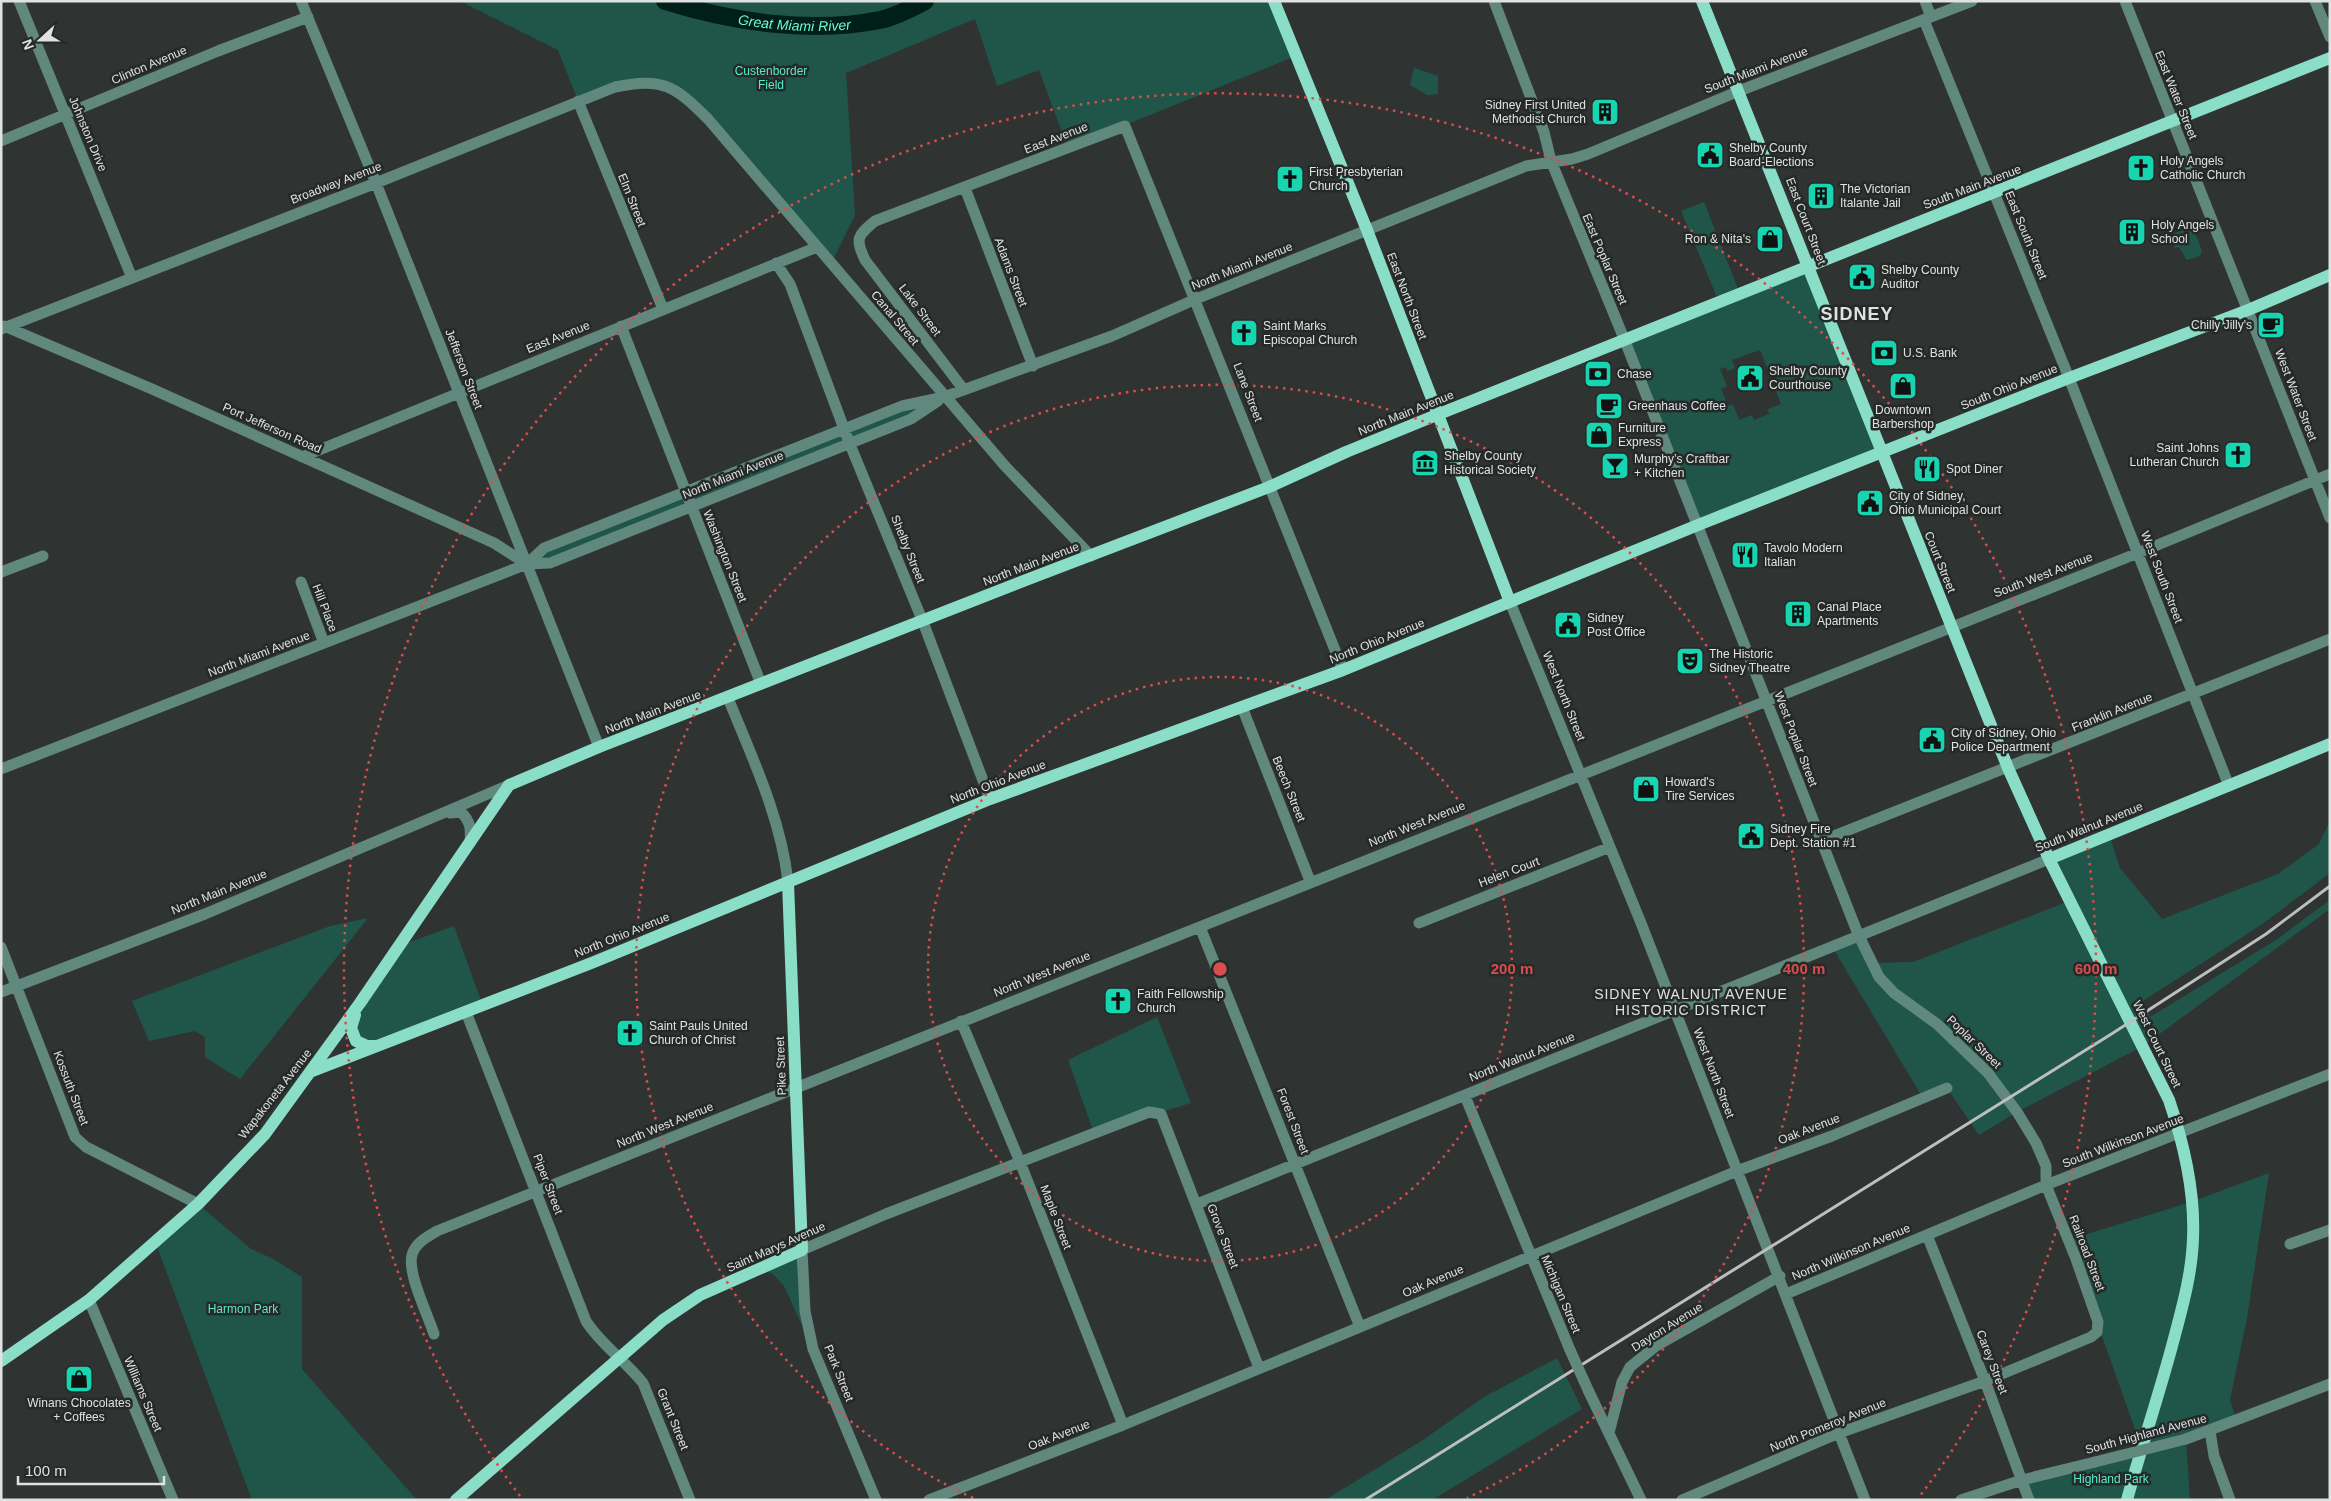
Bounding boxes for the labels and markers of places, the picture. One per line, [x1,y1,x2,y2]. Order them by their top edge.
building icon: Sidney First United Methodist Church [1590,97,1620,127]
place label: Sidney First United Methodist Church [1485,98,1586,126]
public building icon: Shelby County Board-Elections [1695,140,1725,170]
place label: Shelby County Board-Elections [1729,141,1814,169]
church icon: Holy Angels Catholic Church [2126,153,2156,183]
place label: Holy Angels Catholic Church [2160,154,2245,182]
church icon: First Presbyterian Church [1275,164,1305,194]
place label: First Presbyterian Church [1309,165,1403,193]
building icon: The Victorian Italante Jail [1806,181,1836,211]
place label: The Victorian Italante Jail [1840,182,1910,210]
building icon: Holy Angels School [2117,217,2147,247]
place label: Holy Angels School [2151,218,2214,246]
shop icon: Ron & Nita's [1755,224,1785,254]
place label: Ron & Nita's [1685,232,1751,246]
public building icon: Shelby County Auditor [1847,262,1877,292]
place label: Shelby County Auditor [1881,263,1959,291]
cafe icon: Chilly Jilly's [2256,310,2286,340]
church icon: Saint Marks Episcopal Church [1229,318,1259,348]
place label: Chilly Jilly's [2191,318,2252,332]
place label: Saint Marks Episcopal Church [1263,319,1357,347]
bank icon: U.S. Bank [1869,338,1899,368]
place label: U.S. Bank [1903,346,1958,360]
bank icon: Chase [1583,359,1613,389]
public building icon: Shelby County Courthouse [1735,363,1765,393]
place label: Shelby County Courthouse [1769,364,1847,392]
place label: Chase [1617,367,1652,381]
shop icon: Downtown Barbershop [1888,371,1918,401]
cafe icon: Greenhaus Coffee [1594,391,1624,421]
place label: Greenhaus Coffee [1628,399,1726,413]
place label: Downtown Barbershop [1872,403,1934,431]
shop icon: Furniture Express [1584,420,1614,450]
place label: Furniture Express [1618,421,1666,449]
church icon: Saint Johns Lutheran Church [2223,440,2253,470]
place label: Saint Johns Lutheran Church [2130,441,2219,469]
museum icon: Shelby County Historical Society [1410,448,1440,478]
place label: Shelby County Historical Society [1444,449,1536,477]
bar icon: Murphy’s Craftbar + Kitchen [1600,451,1630,481]
place label: Murphy’s Craftbar + Kitchen [1634,452,1729,480]
restaurant icon: Spot Diner [1912,454,1942,484]
place label: Spot Diner [1946,462,2003,476]
public building icon: City of Sidney, Ohio Municipal Court [1855,488,1885,518]
place label: City of Sidney, Ohio Municipal Court [1889,489,2002,517]
restaurant icon: Tavolo Modern Italian [1730,540,1760,570]
place label: Tavolo Modern Italian [1764,541,1843,569]
building icon: Canal Place Apartments [1783,599,1813,629]
place label: Canal Place Apartments [1817,600,1882,628]
public building icon: Sidney Post Office [1553,610,1583,640]
place label: Sidney Post Office [1587,611,1646,639]
theatre icon: The Historic Sidney Theatre [1675,646,1705,676]
place label: The Historic Sidney Theatre [1709,647,1790,675]
public building icon: City of Sidney, Ohio Police Department [1917,725,1947,755]
place label: City of Sidney, Ohio Police Department [1951,726,2056,754]
shop icon: Howard's Tire Services [1631,774,1661,804]
place label: Howard's Tire Services [1665,775,1735,803]
public building icon: Sidney Fire Dept. Station #1 [1736,821,1766,851]
place label: Sidney Fire Dept. Station #1 [1770,822,1856,850]
centre of rings [1211,960,1229,978]
church icon: Faith Fellowship Church [1103,986,1133,1016]
place label: Faith Fellowship Church [1137,987,1224,1015]
church icon: Saint Pauls United Church of Christ [615,1018,645,1048]
place label: Saint Pauls United Church of Christ [649,1019,748,1047]
shop icon: Winans Chocolates + Coffees [64,1364,94,1394]
place label: Winans Chocolates + Coffees [27,1396,131,1424]

